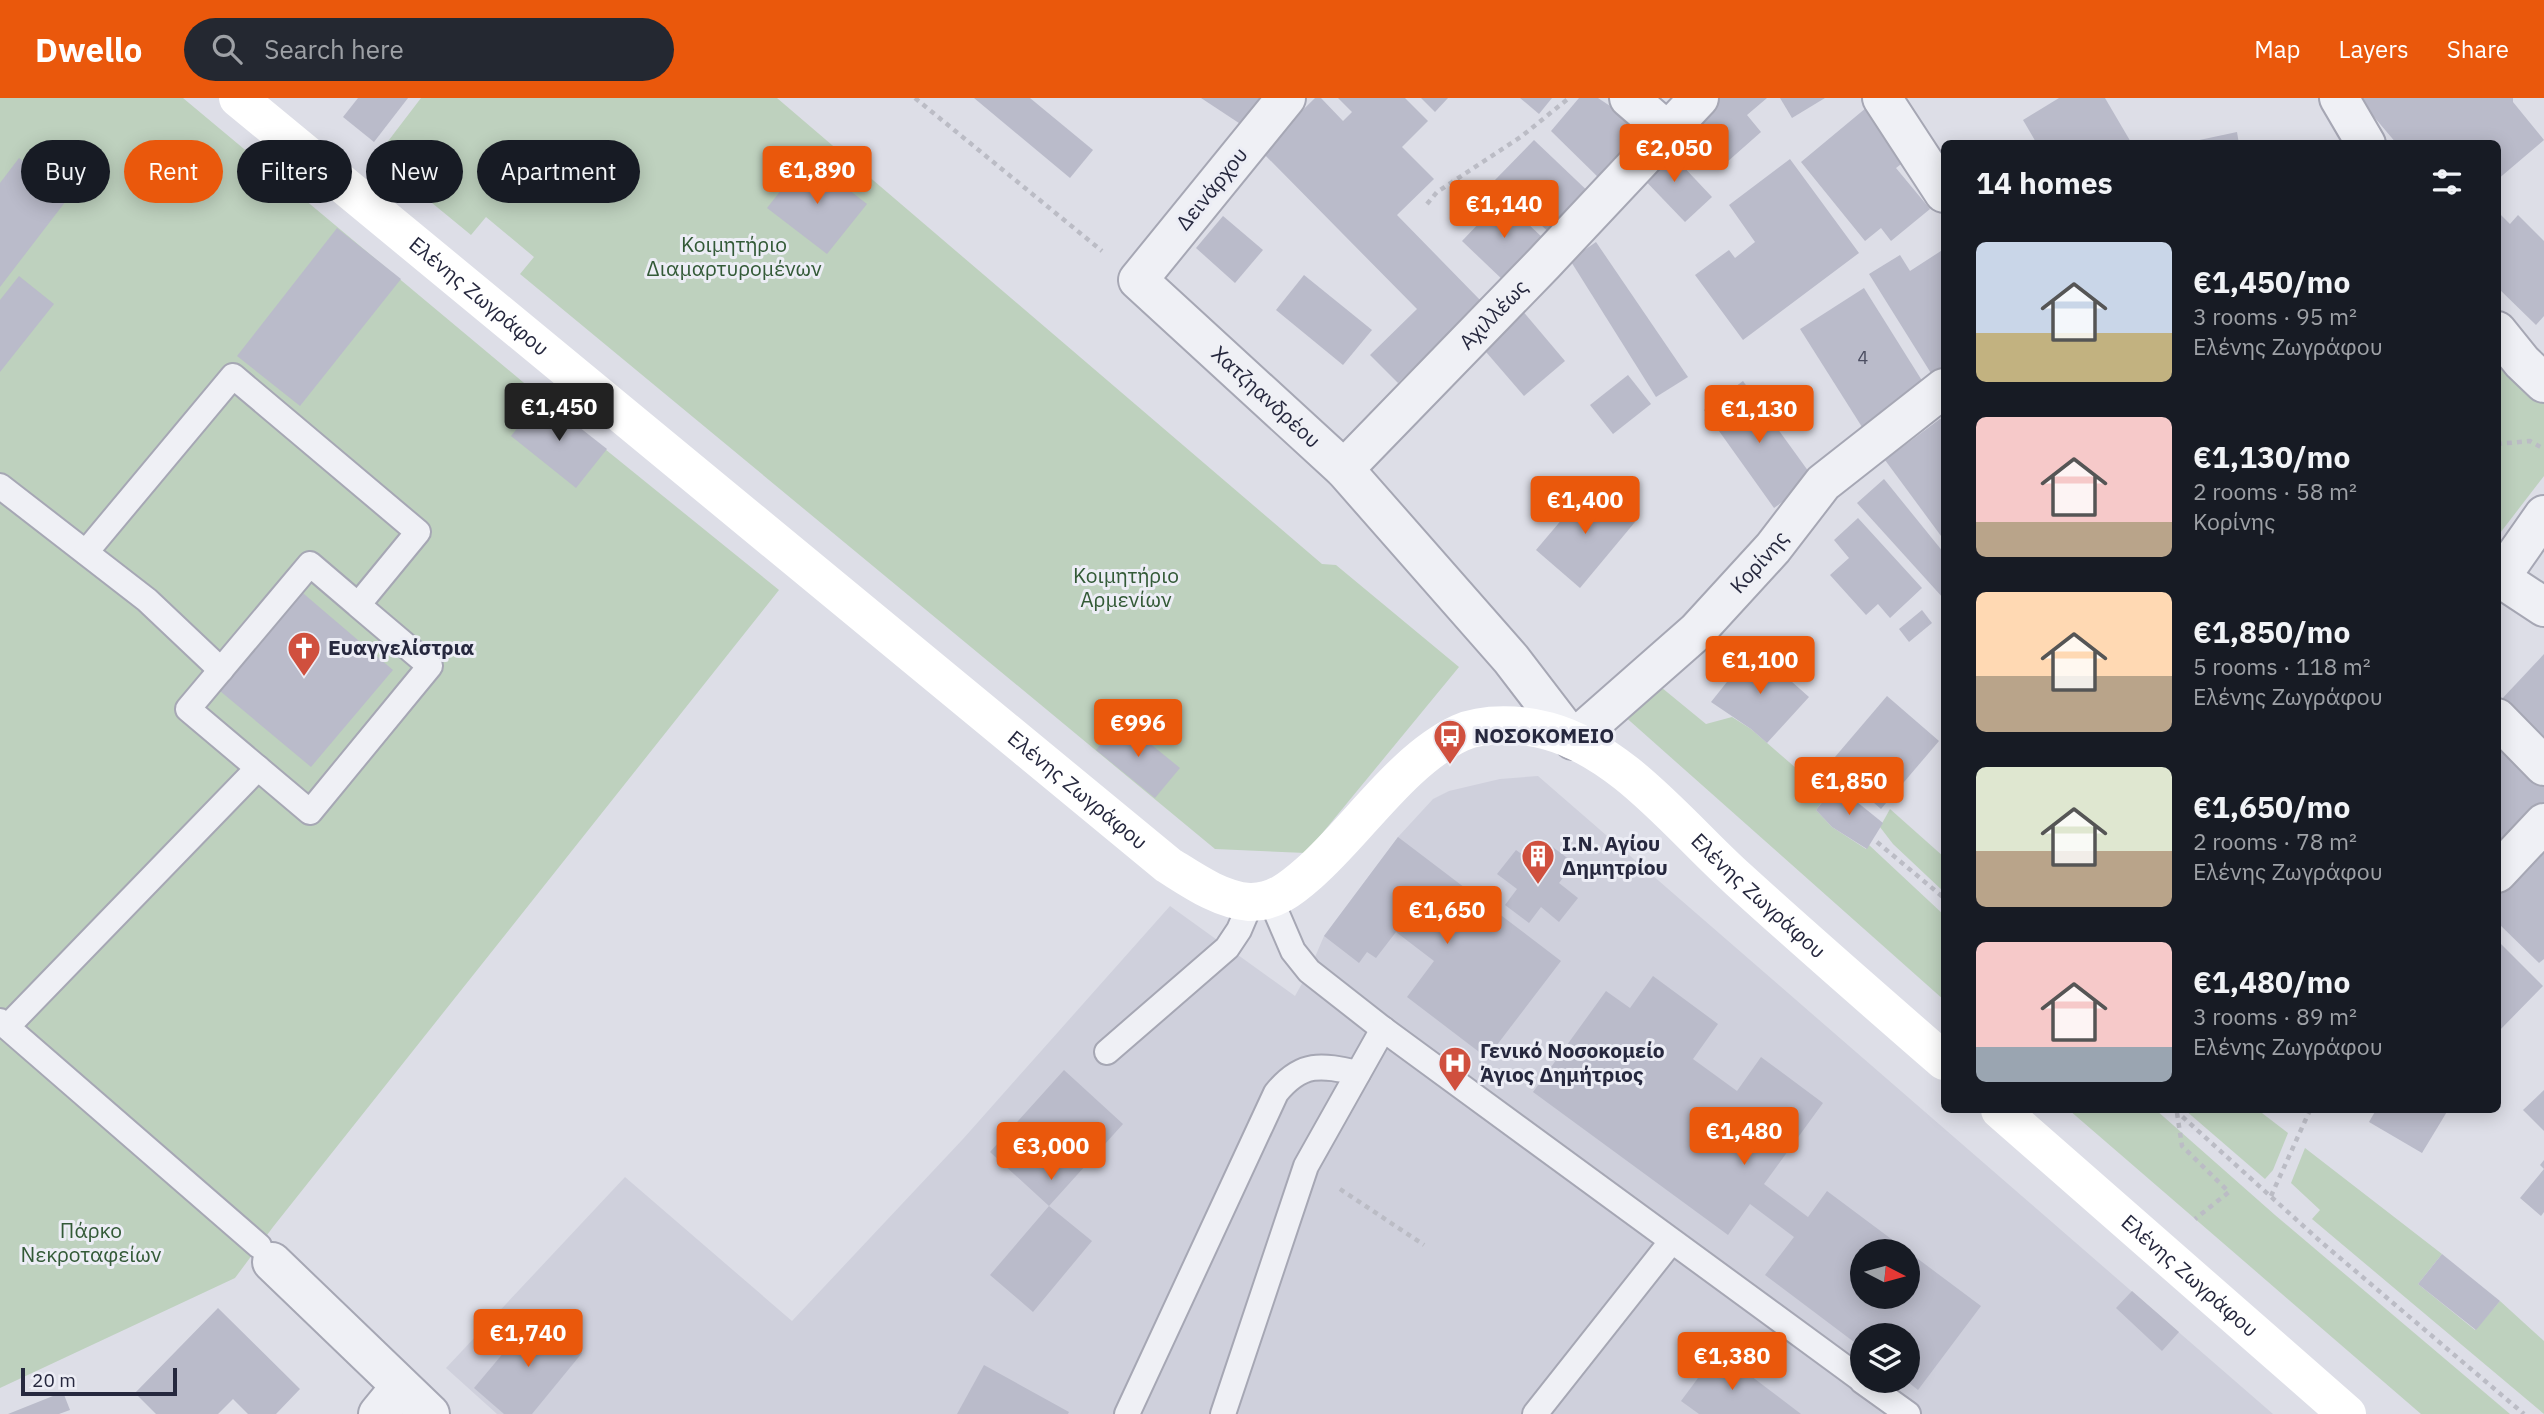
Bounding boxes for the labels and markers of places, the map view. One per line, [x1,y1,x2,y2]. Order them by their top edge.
pin: €2,050 [1617,125,1731,184]
pin: €1,890 [760,146,874,206]
pin: €1,140 [1447,180,1561,240]
pin: €1,450 [502,384,616,443]
pin: €1,130 [1702,386,1816,445]
pin: €1,400 [1528,476,1642,536]
church icon: Ευαγγελίστρια [285,629,323,678]
place label: Ευαγγελίστρια [328,633,474,661]
pin: €1,100 [1703,636,1817,696]
pin: €996 [1097,700,1179,759]
bus stop icon: ΝΟΣΟΚΟΜΕΙΟ [1431,717,1469,766]
place label: ΝΟΣΟΚΟΜΕΙΟ [1474,721,1614,749]
pin: €1,850 [1792,758,1906,817]
place label: Ι.Ν. Αγίου Δημητρίου [1562,829,1668,881]
building icon: Ι.Ν. Αγίου Δημητρίου [1519,837,1557,886]
pin: €1,650 [1390,886,1504,946]
place label: Γενικό Νοσοκομείο Άγιος Δημήτριος [1480,1036,1665,1088]
hospital icon: Γενικό Νοσοκομείο Άγιος Δημήτριος [1436,1044,1474,1093]
pin: €1,480 [1687,1108,1801,1167]
pin: €3,000 [994,1122,1108,1182]
pin: €1,740 [471,1310,585,1369]
pin: €1,380 [1675,1332,1789,1392]

